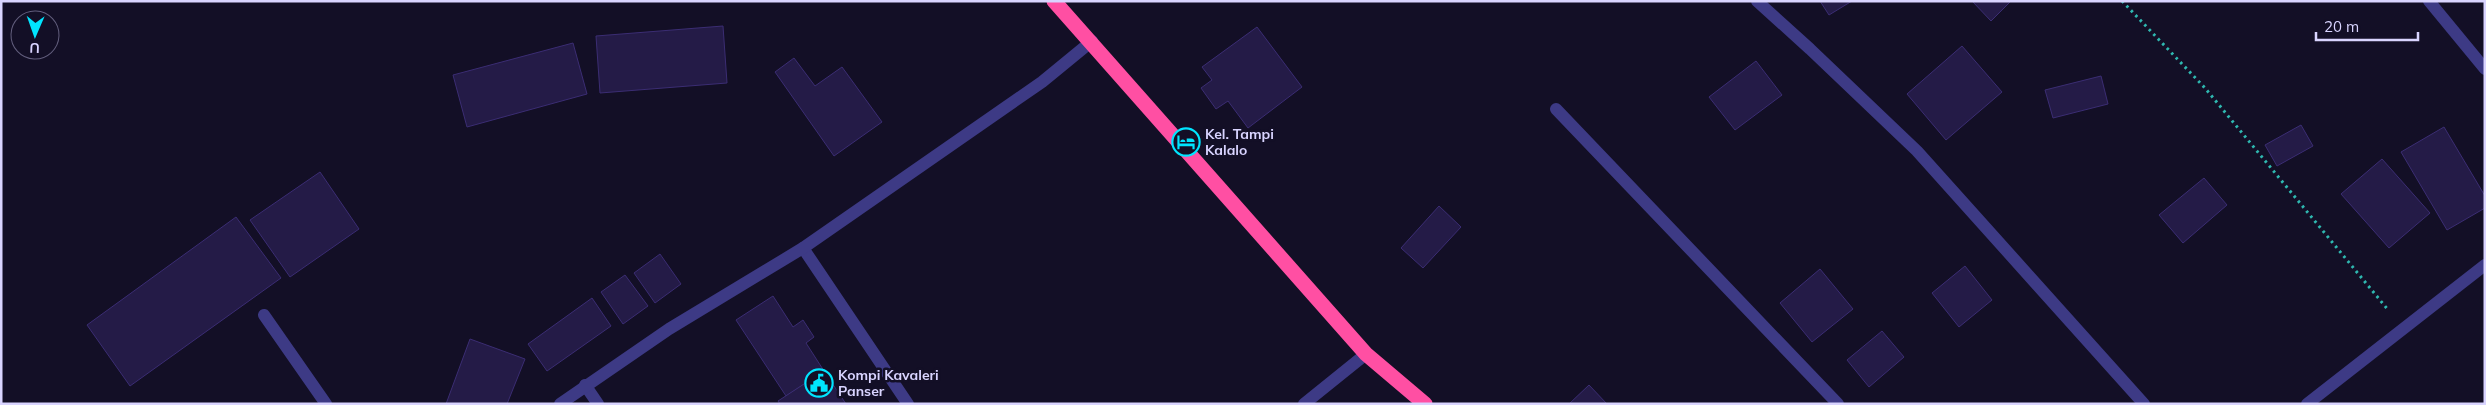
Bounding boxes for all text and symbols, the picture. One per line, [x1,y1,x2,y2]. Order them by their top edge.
north arrow [10,10,60,60]
scale bar [2316,10,2418,42]
text: 20 m [2324,17,2359,36]
text: U [29,39,40,57]
place label: Kel. Tampi Kalalo [1205,125,1274,159]
hotel icon: Kel. Tampi Kalalo [1171,127,1201,157]
place label: Kompi Kavaleri Panser [838,366,939,400]
public building icon: Kompi Kavaleri Panser [804,368,834,398]

